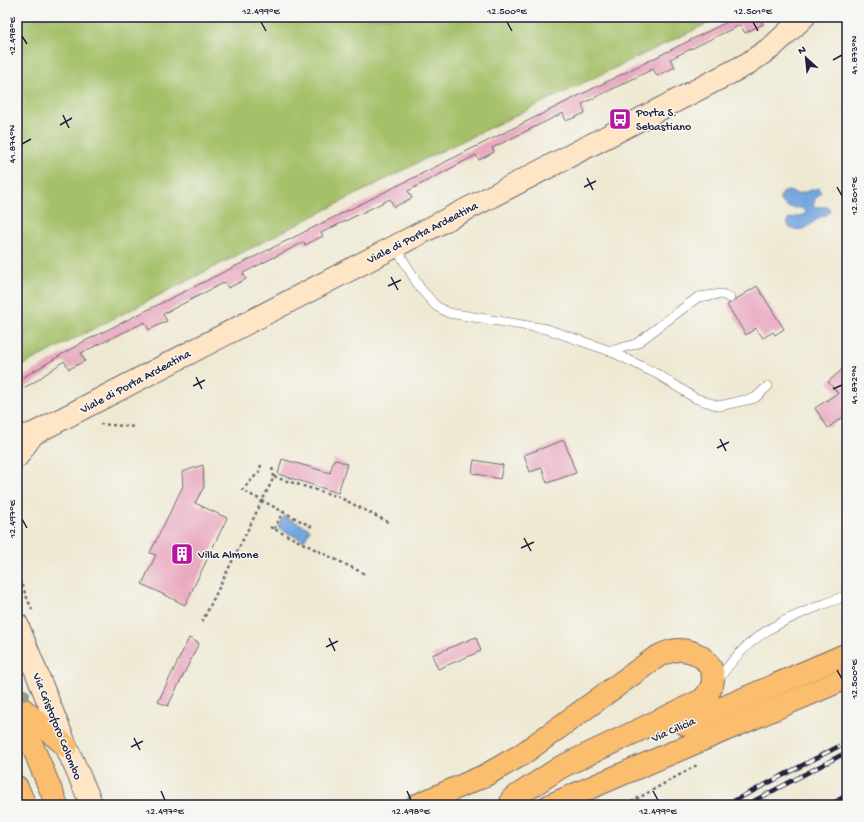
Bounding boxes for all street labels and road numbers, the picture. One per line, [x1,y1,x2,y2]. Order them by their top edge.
street label: Viale di Porta Ardeatina [364,200,481,268]
street label: Viale di Porta Ardeatina [78,348,194,418]
street label: Via Cristoforo Colombo [28,671,84,782]
street label: Via Cilicia [649,715,698,747]

